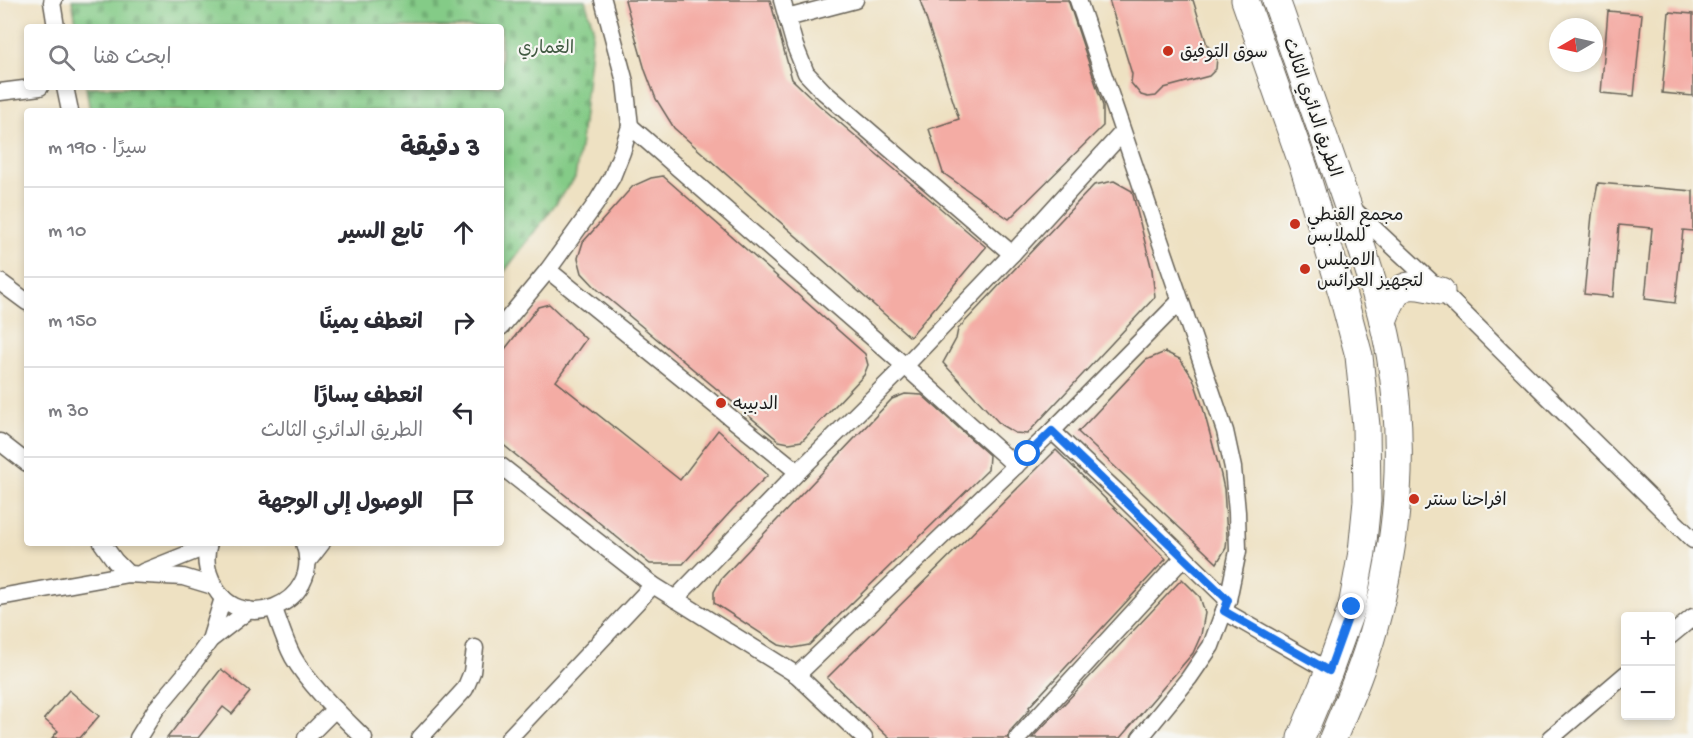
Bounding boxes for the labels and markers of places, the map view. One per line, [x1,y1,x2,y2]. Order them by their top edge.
place label: سوق التوفيق [1180,43,1268,64]
marker: سوق التوفيق [1161,44,1175,58]
place label: مجمع القنطي للملابس [1307,206,1403,248]
marker: مجمع القنطي للملابس [1288,217,1302,231]
place label: الاميلس لتجهيز العرائس [1317,251,1423,293]
marker: الاميلس لتجهيز العرائس [1298,262,1312,276]
place label: الدبيبه [733,395,778,416]
marker: الدبيبه [714,396,728,410]
place label: افراحنا سنتر [1424,491,1507,512]
marker: افراحنا سنتر [1407,492,1421,506]

